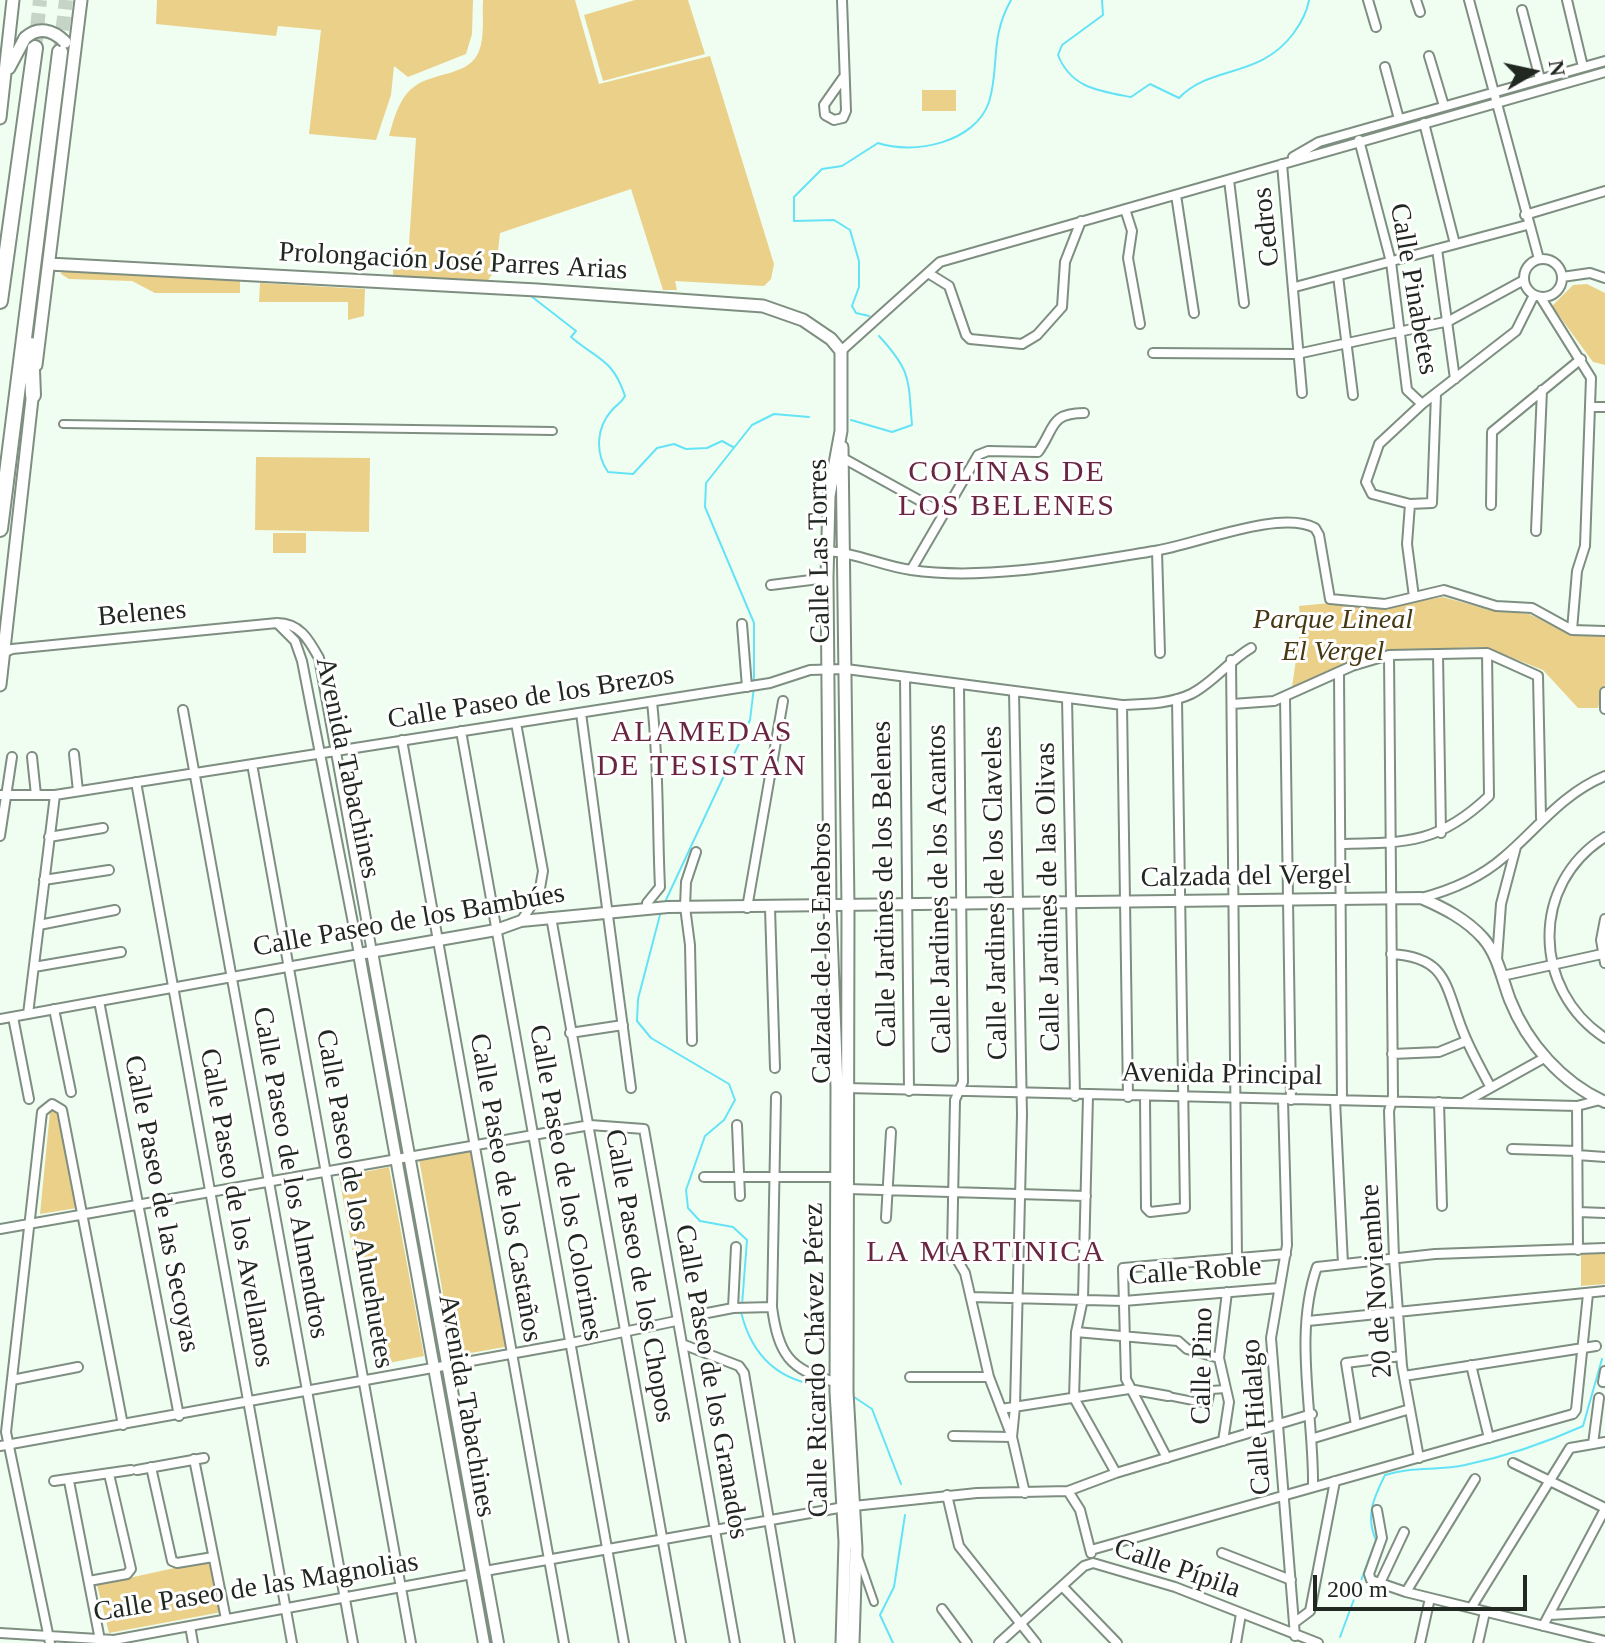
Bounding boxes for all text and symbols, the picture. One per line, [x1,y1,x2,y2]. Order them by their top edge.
north arrow [1493,32,1573,112]
text: N [1544,58,1571,78]
street label: Cedros [1246,186,1288,268]
street label: Calle Pinabetes [1381,201,1445,377]
street label: Prolongación José Parres Arias [278,236,628,288]
district label: COLINAS DE LOS BELENES [898,455,1116,526]
street label: Calle Las Torres [802,458,838,644]
street label: Belenes [96,593,188,635]
park label: Parque Lineal El Vergel [1253,604,1413,670]
street label: Avenida Tabachines [307,654,387,882]
street label: Calle Paseo de los Brezos [386,659,676,737]
district label: ALAMEDAS DE TESISTÁN [596,715,808,786]
street label: Calle Jardines de los Belenes [865,720,905,1048]
street label: Calle Jardines de los Acantos [920,724,960,1054]
street label: Calle Jardines de los Claveles [976,726,1016,1060]
street label: Calle Jardines de las Olivas [1030,742,1068,1052]
street label: Calzada de los Enebros [806,822,840,1084]
street label: Calzada del Vergel [1140,858,1352,896]
street label: Calle Paseo de los Bambúes [251,877,567,965]
street label: Calle Paseo de los Almendros [244,1005,336,1341]
street label: Calle Paseo de los Colorines [521,1022,609,1344]
street label: Calle Paseo de los Ahuehuetes [308,1027,400,1371]
street label: Calle Paseo de los Castaños [461,1031,549,1345]
street label: Calle Paseo de los Avellanos [191,1046,281,1370]
street label: Calle Paseo de las Secoyas [116,1053,206,1355]
street label: Avenida Principal [1121,1056,1323,1094]
street label: Calle Paseo de los Chopos [597,1127,681,1425]
street label: 20 de Noviembre [1353,1183,1401,1379]
street label: Calle Ricardo Chávez Pérez [797,1202,837,1518]
street label: Calle Paseo de los Granados [667,1222,755,1542]
district label: LA MARTINICA [866,1235,1106,1271]
street label: Calle Roble [1128,1251,1262,1293]
street label: Avenida Tabachines [430,1292,502,1520]
street label: Calle Pino [1185,1307,1221,1425]
street label: Calle Hidalgo [1235,1338,1279,1496]
street label: Calle Pípila [1109,1532,1245,1606]
street label: Calle Paseo de las Magnolias [91,1546,421,1630]
scale bar [1317,1559,1531,1609]
text: 200 m [1327,1576,1388,1602]

